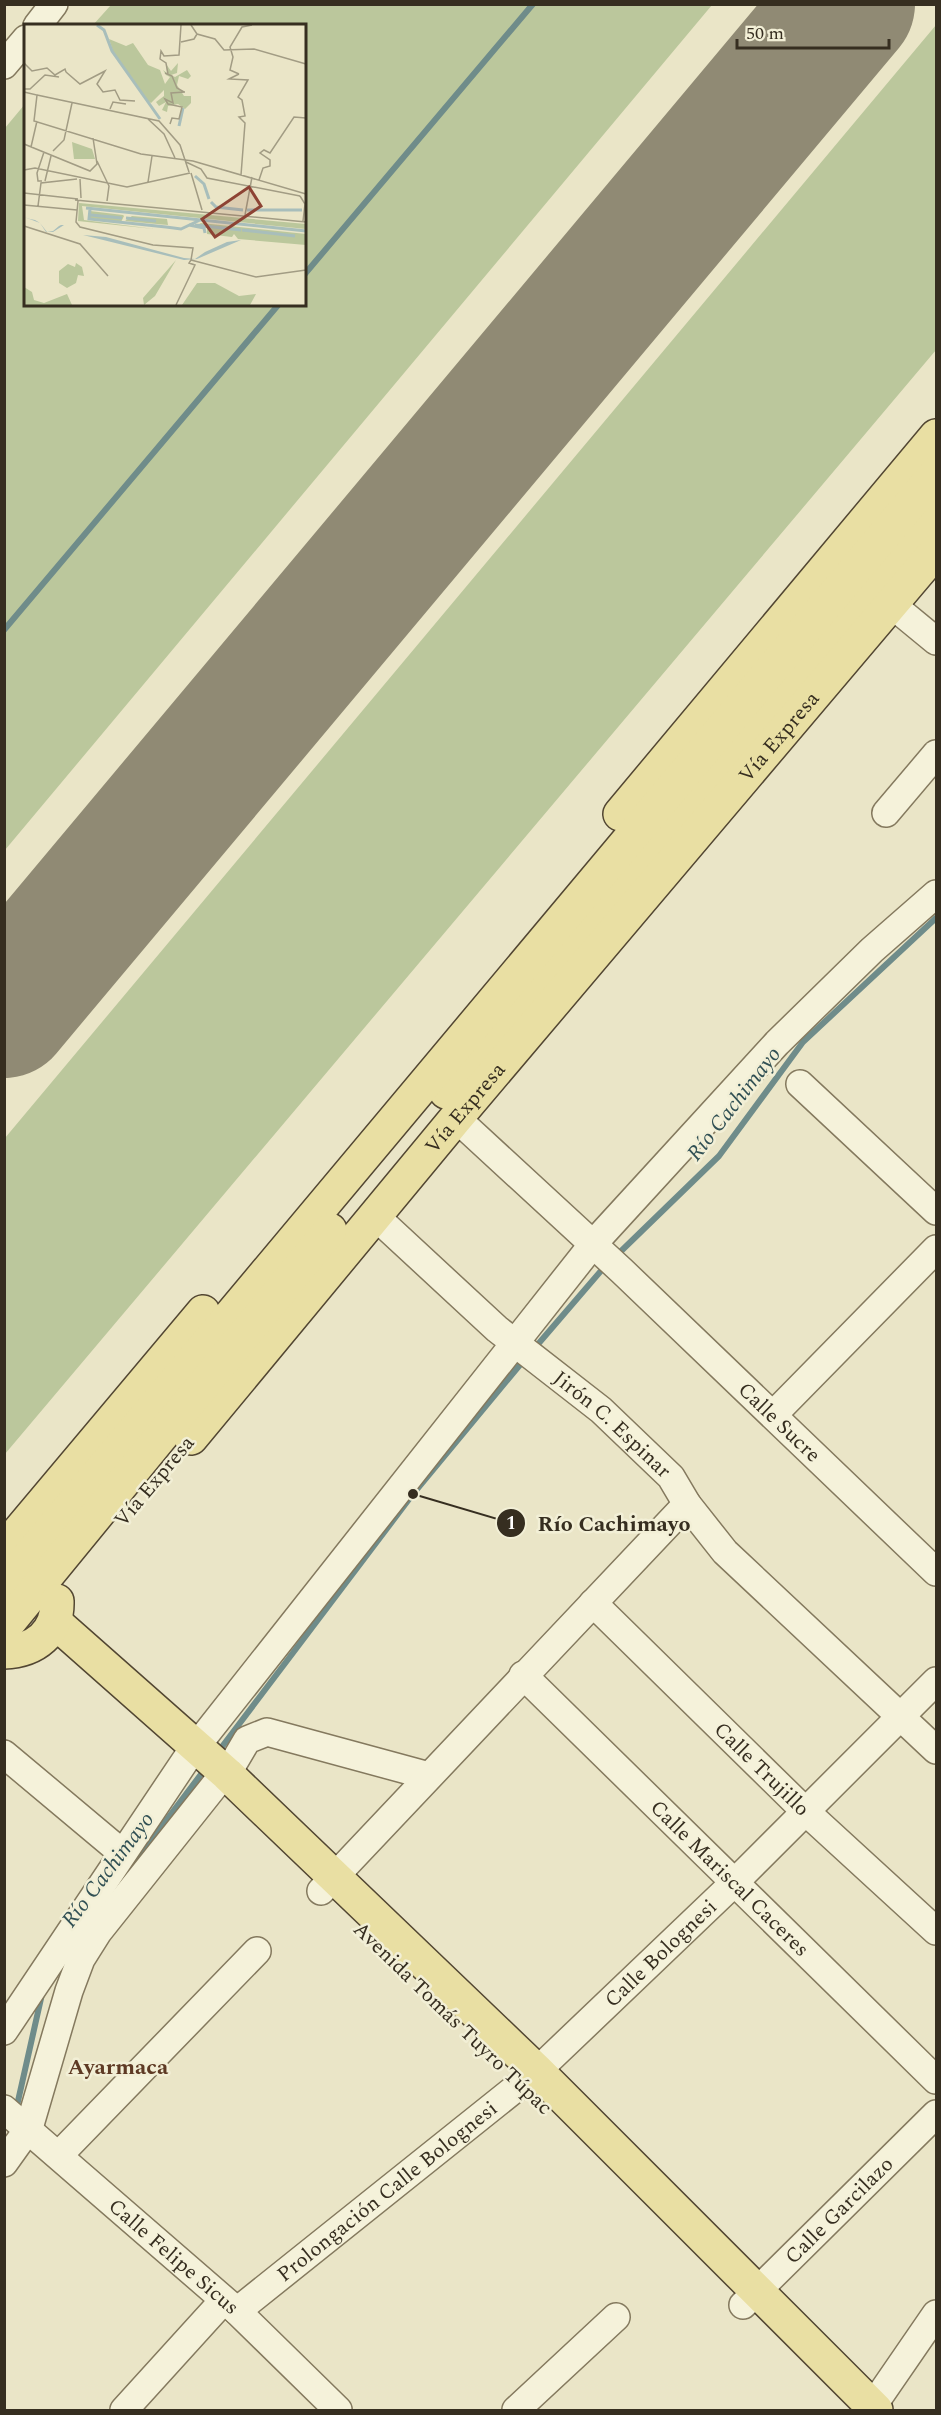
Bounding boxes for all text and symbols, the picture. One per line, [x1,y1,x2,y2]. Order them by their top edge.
scale bar [737,12,888,50]
text: 50 m [746,20,784,47]
inset map [24,24,306,306]
street label: Vía Expresa [731,684,828,790]
water label: Río Cachimayo [679,1040,790,1168]
street label: Vía Expresa [417,1055,514,1161]
street label: Jirón C. Espinar [546,1363,678,1486]
street label: Calle Sucre [730,1375,828,1471]
street label: Vía Expresa [107,1428,203,1535]
callout: Río Cachimayo [496,1503,703,1543]
text: Río Cachimayo [538,1508,690,1541]
text: 1 [506,1510,516,1537]
street label: Calle Trujillo [706,1715,817,1824]
street label: Calle Mariscal Caceres [642,1793,816,1965]
water label: Río Cachimayo [54,1805,163,1935]
street label: Calle Bolognesi [598,1892,725,2016]
street label: Avenida Tomás Tuyro Túpac [345,1915,559,2123]
district label: Ayarmaca [68,2051,169,2084]
street label: Prolongación Calle Bolognesi [270,2093,505,2290]
street label: Calle Garcilazo [778,2149,901,2272]
street label: Calle Felipe Sicus [101,2191,246,2323]

